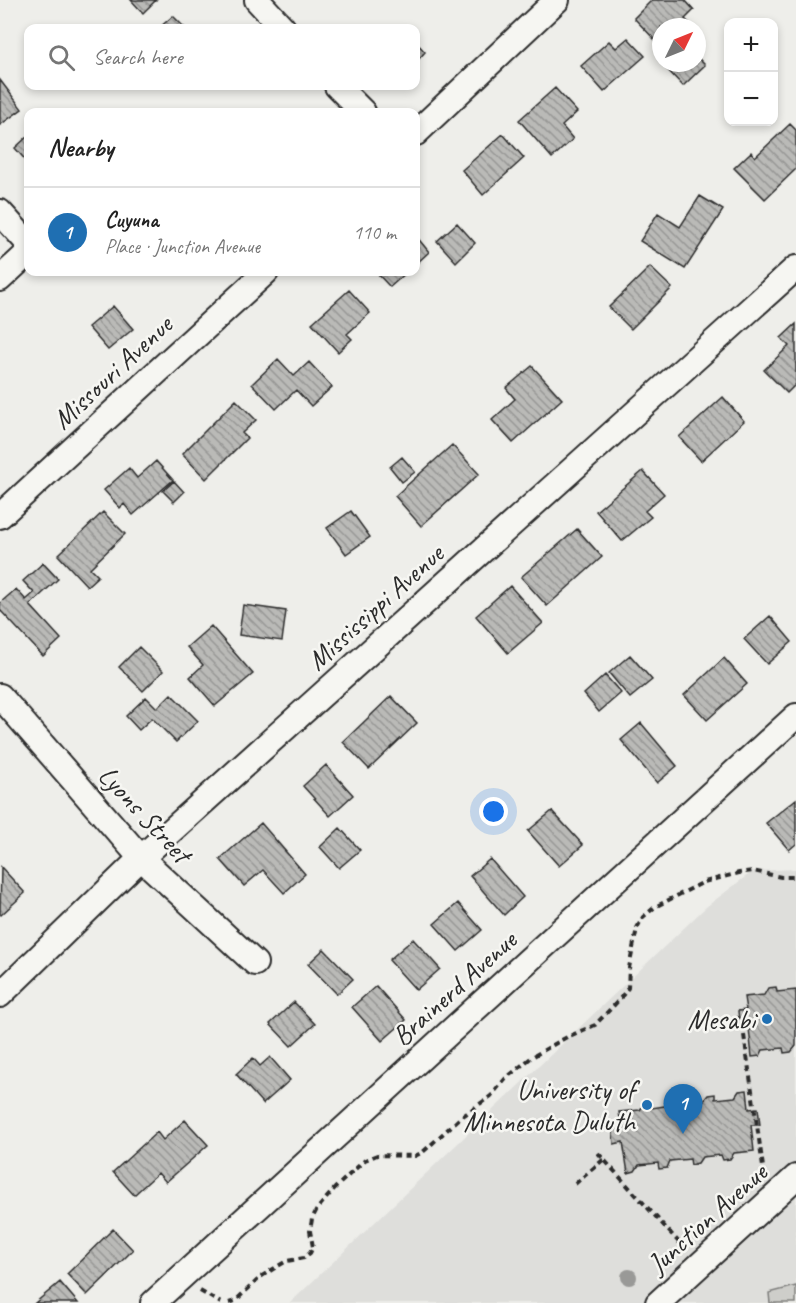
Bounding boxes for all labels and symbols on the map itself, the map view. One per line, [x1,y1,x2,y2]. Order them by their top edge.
north arrow [652,18,706,72]
street label: Missouri Avenue [45,306,181,436]
street label: Mississippi Avenue [299,535,452,678]
street label: Lyons Street [91,758,201,873]
your location [479,797,508,826]
street label: Brainerd Avenue [384,922,525,1053]
place label: Mesabi [688,1002,759,1037]
marker: Mesabi [760,1012,774,1026]
place label: University of Minnesota Duluth [463,1072,641,1139]
pin: 1 [664,1084,702,1134]
marker: University of Minnesota Duluth [640,1098,654,1112]
street label: Junction Avenue [638,1154,776,1282]

